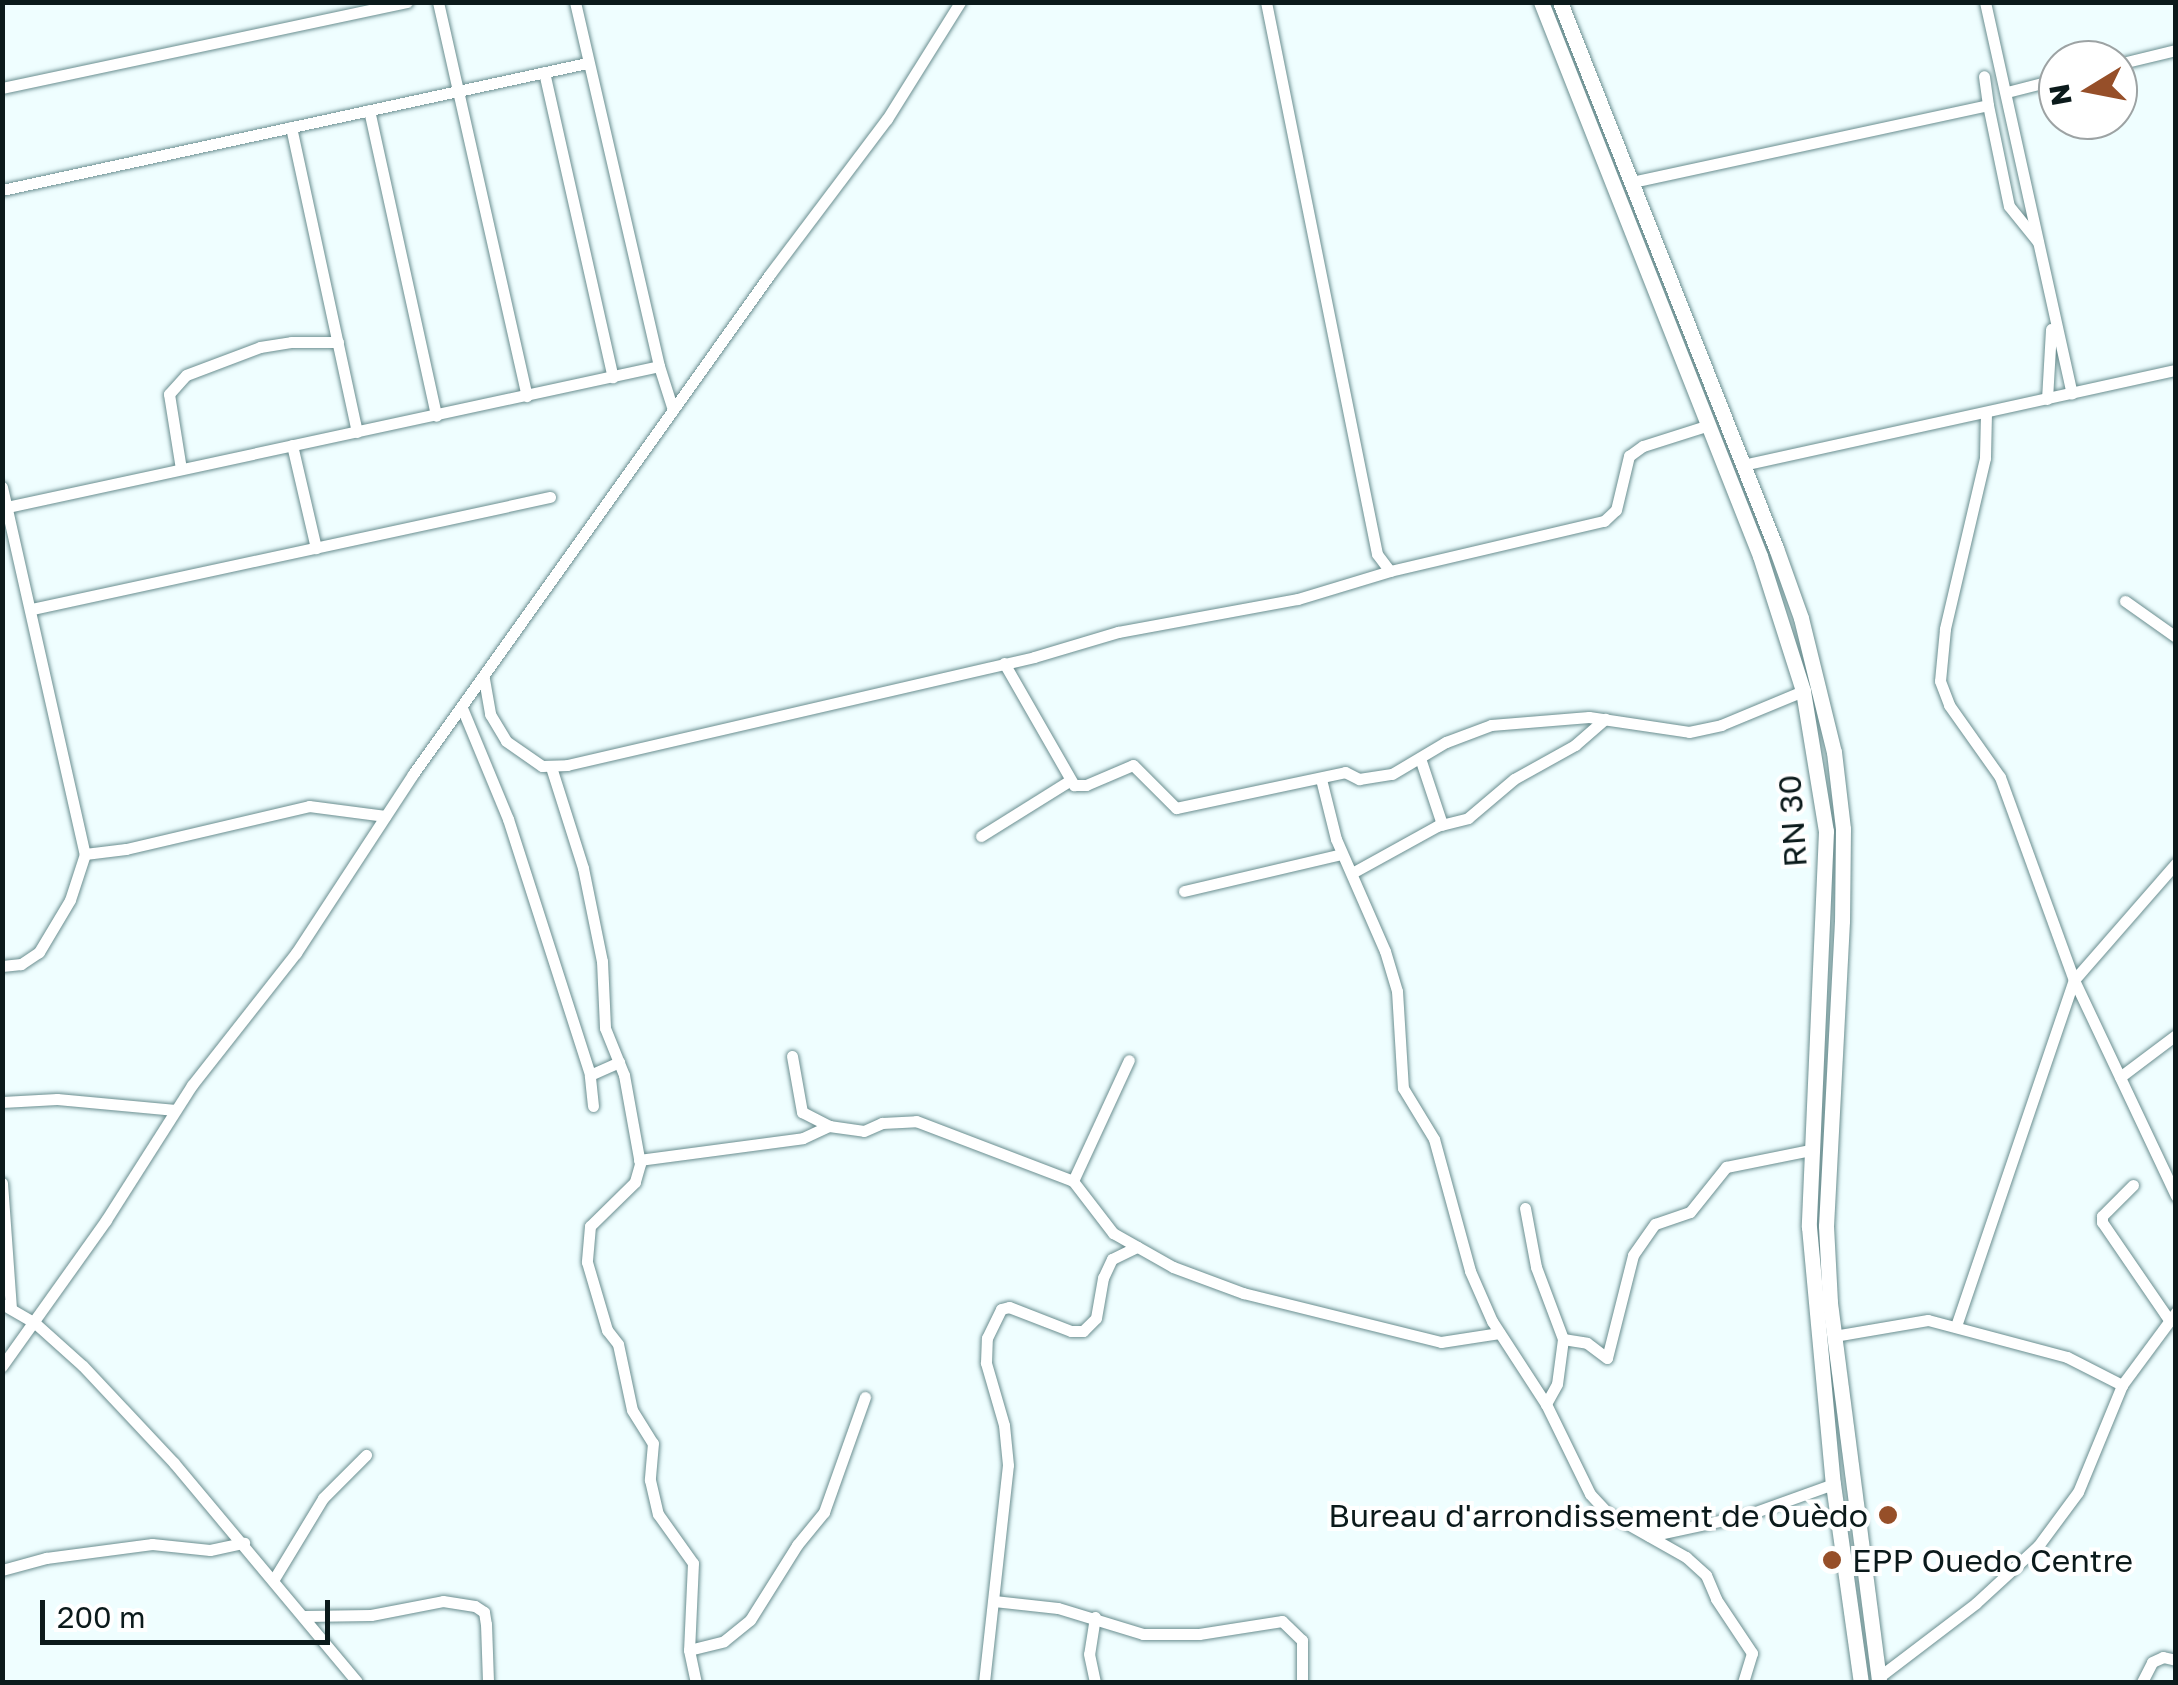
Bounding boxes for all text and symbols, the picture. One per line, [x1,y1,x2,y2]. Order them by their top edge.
north arrow [2038,40,2138,140]
text: N [2042,82,2078,108]
street label: RN 30 [1770,773,1814,869]
place label: Bureau d'arrondissement de Ouèdo [1328,1496,1868,1534]
marker: Bureau d'arrondissement de Ouèdo [1877,1504,1899,1526]
place label: EPP Ouedo Centre [1852,1541,2133,1579]
marker: EPP Ouedo Centre [1821,1549,1843,1571]
scale bar [45,1580,335,1642]
text: 200 m [57,1599,146,1635]

